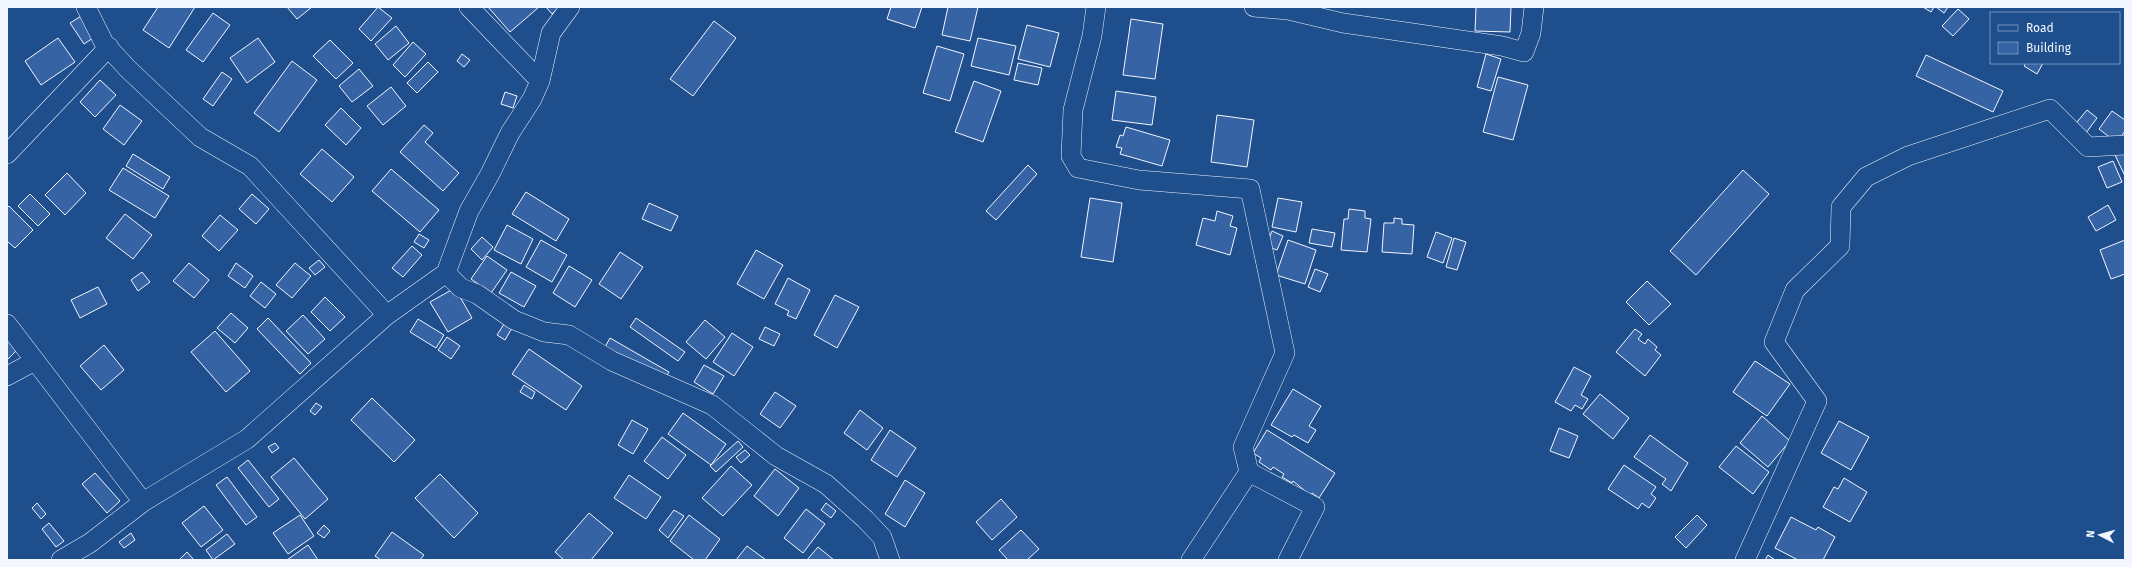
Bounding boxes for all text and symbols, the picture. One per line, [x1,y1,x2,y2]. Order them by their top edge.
legend [1990,12,2120,64]
text: Road [2026,21,2054,35]
text: Building [2026,41,2072,55]
north arrow [2080,515,2120,555]
text: N [2084,530,2097,538]

